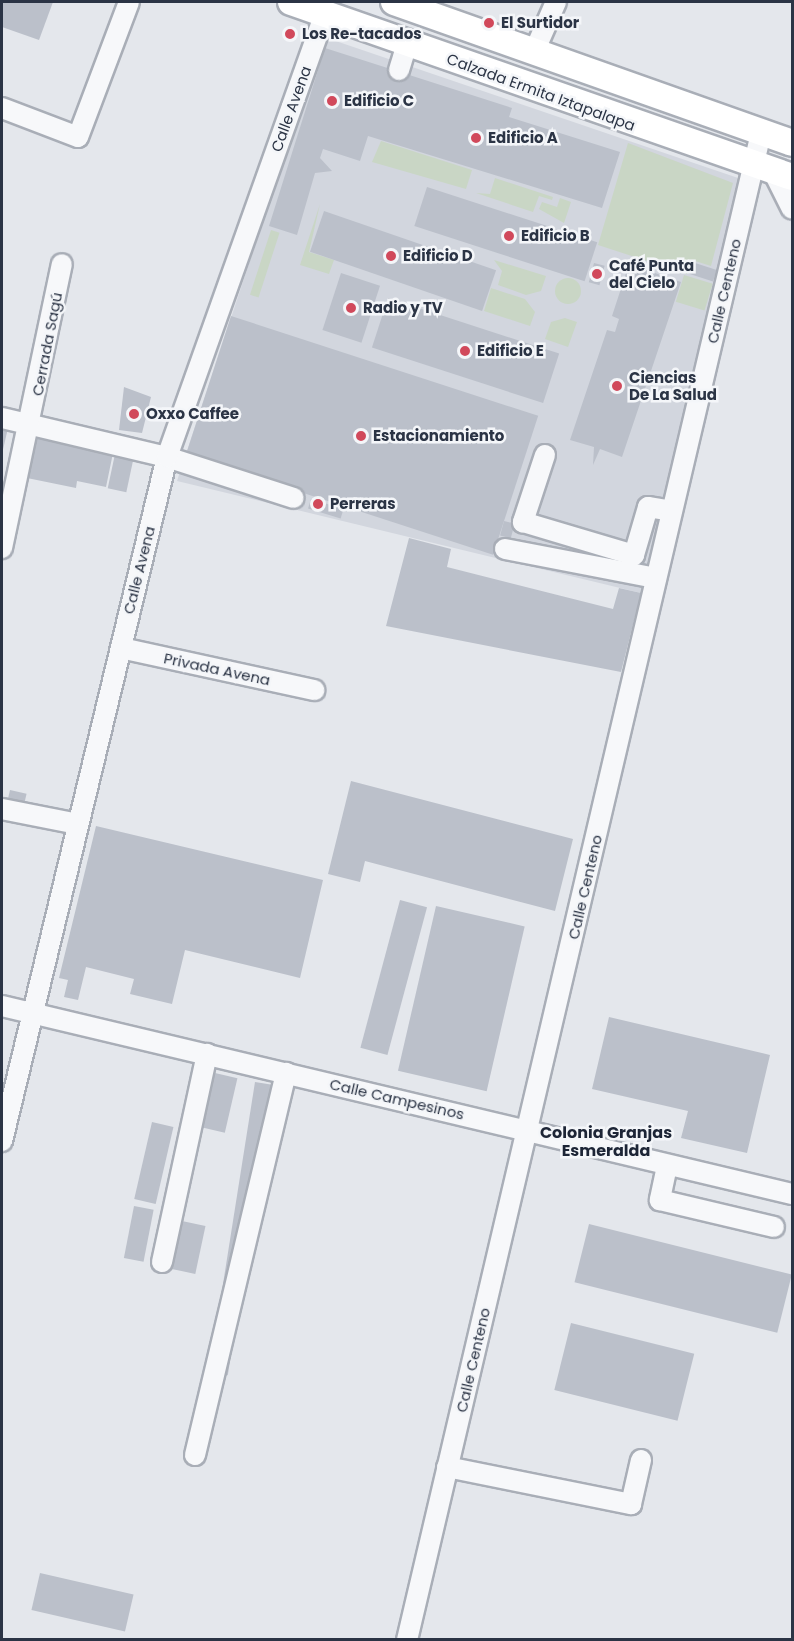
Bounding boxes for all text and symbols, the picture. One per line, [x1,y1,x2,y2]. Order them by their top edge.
place label: El Surtidor [501,14,579,32]
marker: El Surtidor [482,16,496,30]
place label: Los Re-tacados [302,25,422,43]
marker: Los Re-tacados [283,27,297,41]
street label: Calzada Ermita Iztapalapa [444,49,638,135]
street label: Calle Avena [267,64,315,154]
place label: Edificio C [344,92,414,110]
marker: Edificio C [325,94,339,108]
place label: Edificio A [488,129,558,147]
marker: Edificio A [469,131,483,145]
place label: Edificio B [521,227,590,245]
marker: Edificio B [502,229,516,243]
street label: Calle Centeno [703,237,745,345]
place label: Edificio D [403,247,473,265]
marker: Edificio D [384,249,398,263]
place label: Café Punta del Cielo [609,256,694,291]
marker: Café Punta del Cielo [590,267,604,281]
street label: Cerrada Sagú [28,291,66,397]
place label: Radio y TV [363,299,443,317]
marker: Radio y TV [344,301,358,315]
place label: Edificio E [477,342,544,360]
marker: Edificio E [458,344,472,358]
place label: Ciencias De La Salud [629,368,717,403]
marker: Ciencias De La Salud [610,379,624,393]
place label: Oxxo Caffee [146,405,239,423]
marker: Oxxo Caffee [127,407,141,421]
place label: Estacionamiento [373,427,504,445]
marker: Estacionamiento [354,429,368,443]
place label: Perreras [330,495,396,513]
marker: Perreras [311,497,325,511]
street label: Calle Avena [119,524,159,616]
street label: Privada Avena [162,649,272,689]
street label: Calle Centeno [564,833,606,941]
street label: Calle Campesinos [328,1075,466,1123]
district label: Colonia Granjas Esmeralda [540,1123,672,1161]
street label: Calle Centeno [452,1306,494,1414]

